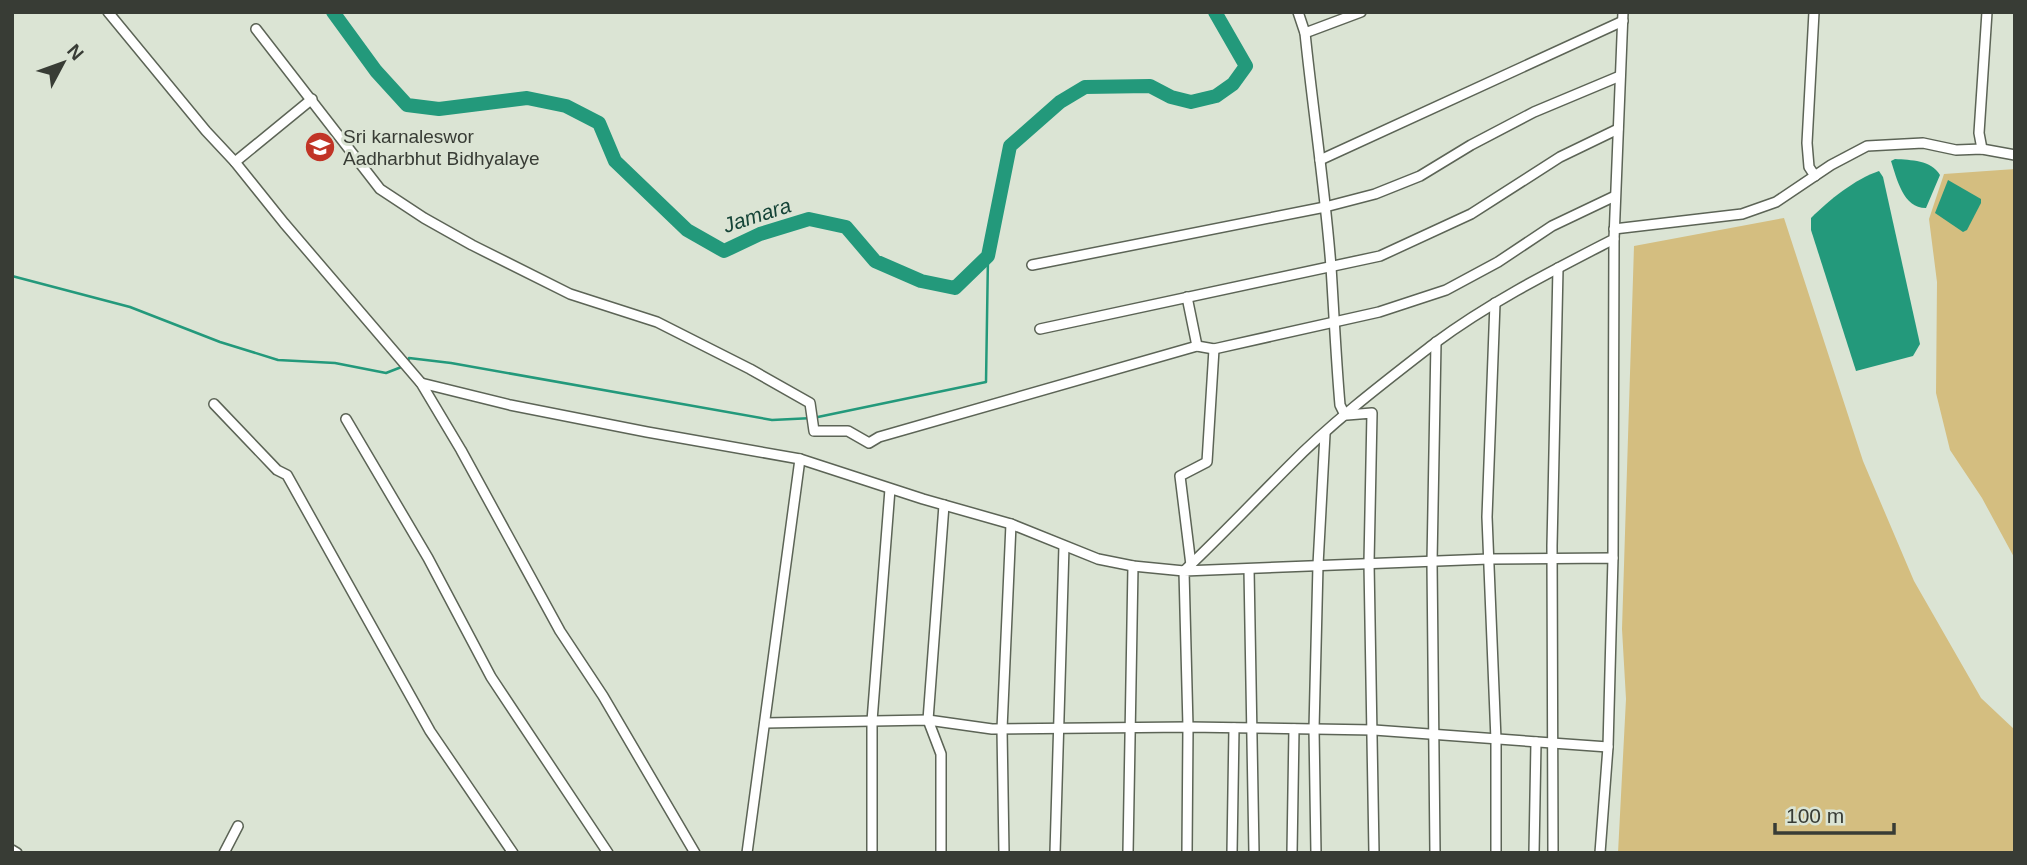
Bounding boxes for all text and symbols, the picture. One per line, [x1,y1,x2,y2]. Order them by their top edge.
north arrow [28,28,98,98]
text: N [63,40,88,64]
place label: Sri karnaleswor Aadharbhut Bidhyalaye [343,126,539,169]
school or university icon: Sri karnaleswor Aadharbhut Bidhyalaye [303,130,337,164]
water label: Jamara [719,193,794,237]
scale bar [1775,792,1894,836]
text: 100 m [1786,804,1844,827]

